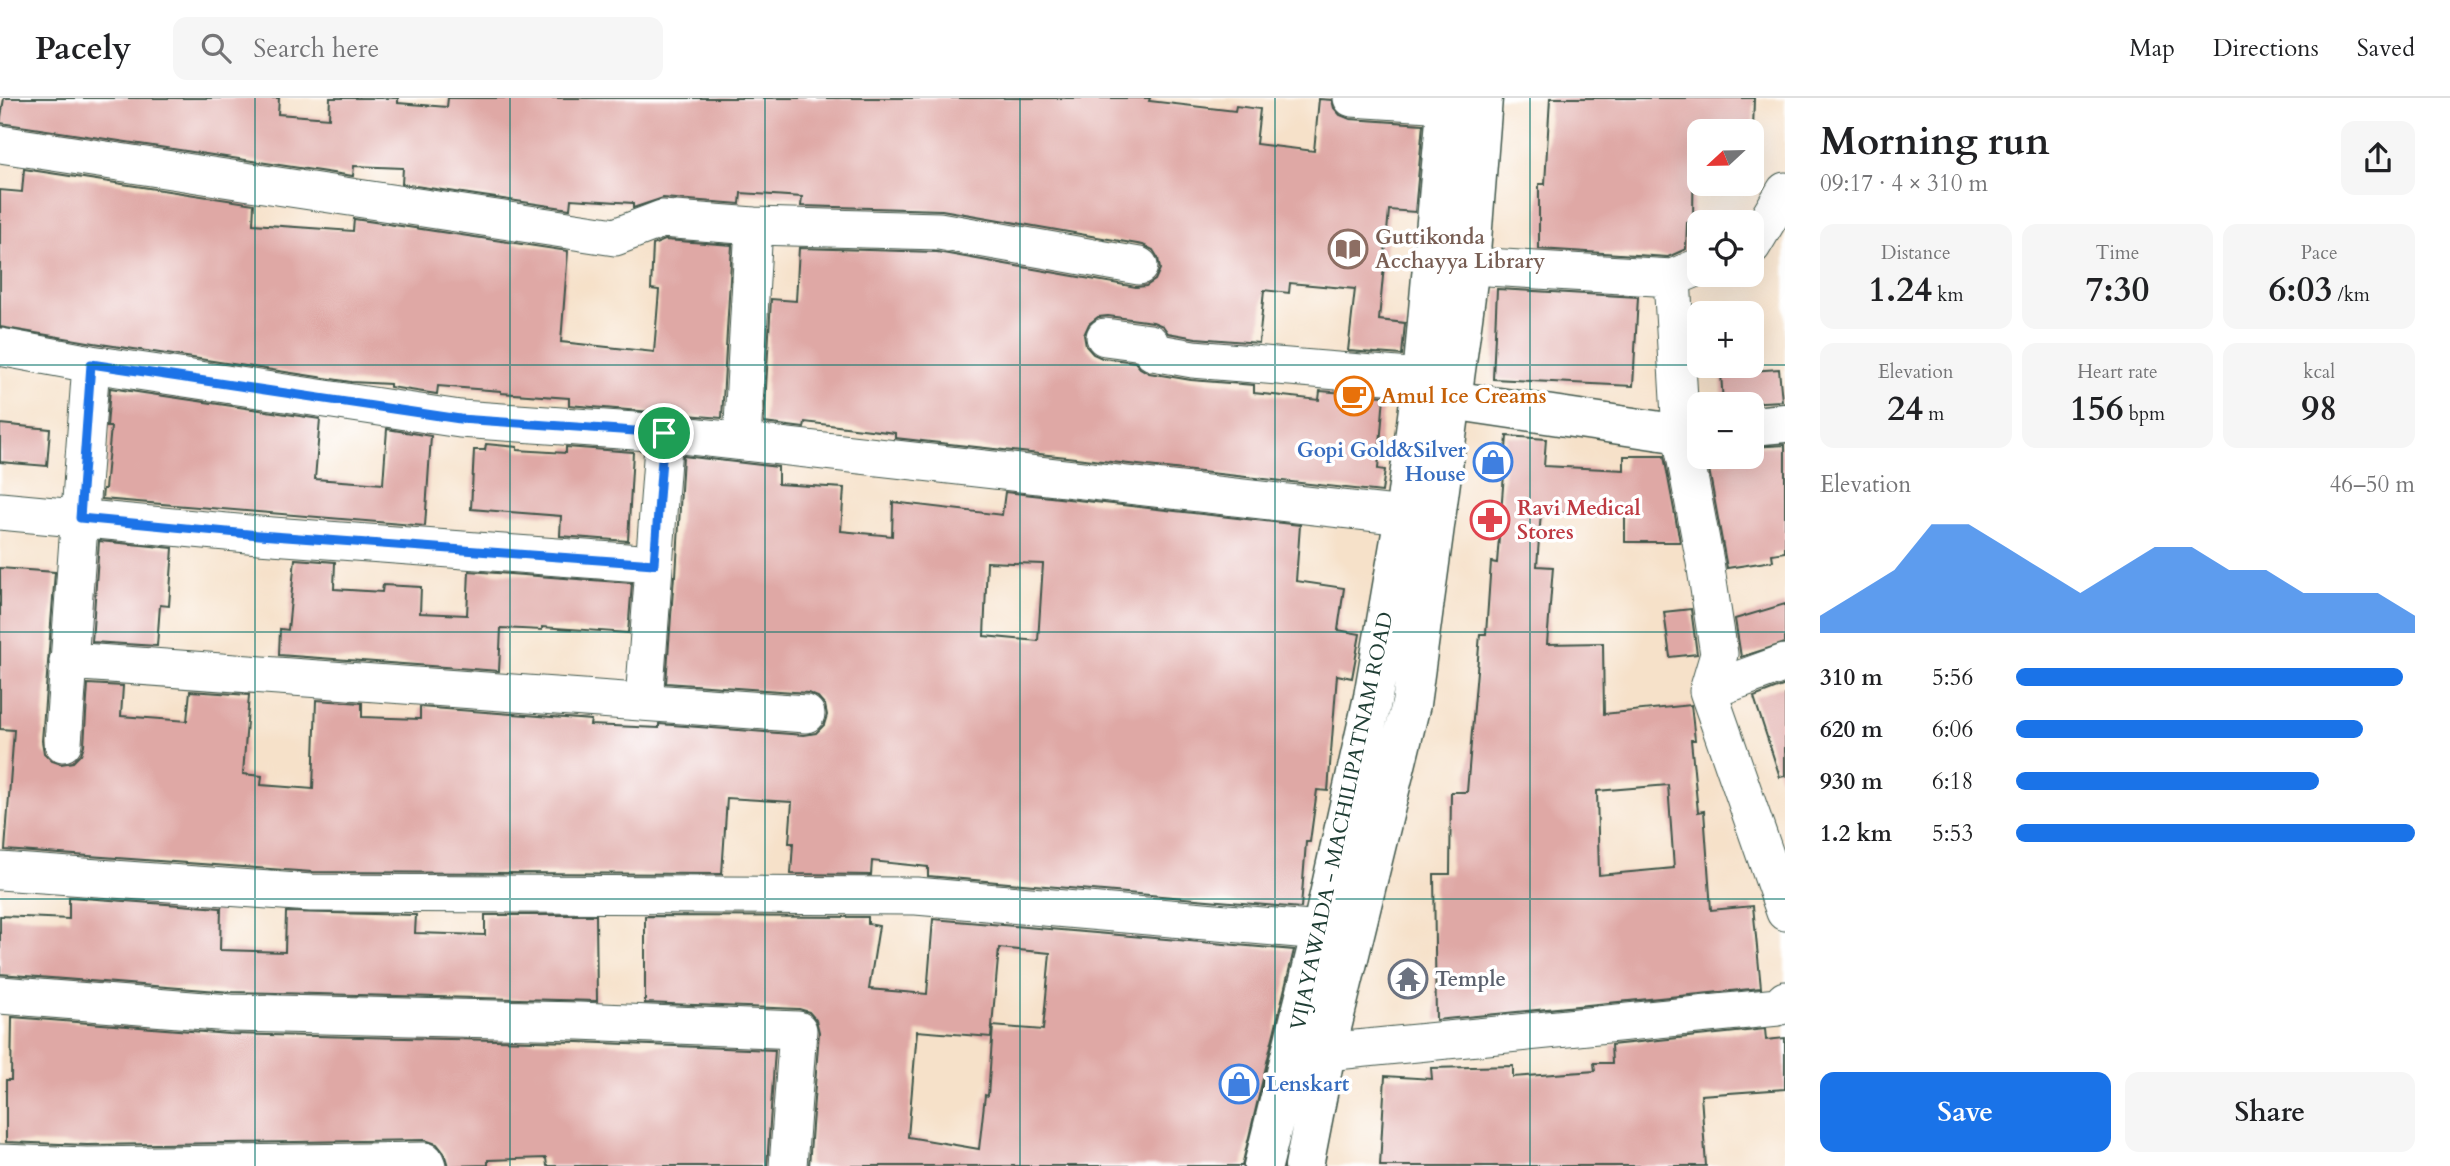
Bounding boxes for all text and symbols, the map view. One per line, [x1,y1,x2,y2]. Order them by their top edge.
search box [173,17,663,80]
text: Pacely [35,26,131,71]
icon: search [197,29,235,67]
text: Search here [253,31,379,66]
text: Map [2129,32,2175,65]
text: Directions [2213,32,2319,65]
text: Saved [2357,32,2415,65]
text: Morning run [1820,116,2050,168]
north arrow [1687,119,1764,196]
map controls [1687,119,1764,469]
button: share [2341,121,2415,195]
text: 09:17 · 4 × 310 m [1820,168,1988,199]
button: locate [1687,210,1764,287]
place label: Guttikonda Acchayya Library [1375,223,1545,276]
library icon: Guttikonda Acchayya Library [1327,228,1369,270]
text: Distance [1881,240,1951,266]
text: Time [2096,240,2139,266]
text: Pace [2301,240,2338,266]
text: 1.24 [1868,266,1932,314]
text: 7:30 [2086,266,2149,314]
text: 6:03 [2268,266,2332,314]
text: km [1932,282,1963,308]
text: /km [2332,282,2370,308]
button: + [1687,301,1764,378]
text: Elevation [1878,359,1954,385]
text: Heart rate [2077,359,2158,385]
text: kcal [2303,359,2335,385]
cafe icon: Amul Ice Creams [1333,375,1375,417]
place label: Amul Ice Creams [1381,382,1547,411]
text: 24 [1887,385,1923,433]
text: 156 [2070,385,2124,433]
text: 98 [2301,385,2337,433]
button: − [1687,392,1764,469]
text: m [1923,401,1944,427]
text: bpm [2124,401,2165,427]
pin [634,403,694,463]
icon: arrive [645,414,683,452]
place label: Gopi Gold&Silver House [1297,436,1467,489]
shop icon: Gopi Gold&Silver House [1472,441,1514,483]
text: Elevation [1820,469,1911,500]
text: 46–50 m [2330,469,2415,500]
place label: Ravi Medical Stores [1517,494,1641,547]
pharmacy icon: Ravi Medical Stores [1469,499,1511,541]
street label: VIJAYAWADA - MACHILIPATNAM ROAD [1283,609,1401,1033]
text: 310 m [1820,662,1883,693]
text: 5:56 [1932,662,1973,693]
text: 620 m [1820,714,1883,745]
text: 6:06 [1932,714,1973,745]
text: 930 m [1820,766,1883,797]
text: 6:18 [1932,766,1973,797]
text: 1.2 km [1820,818,1892,849]
text: 5:53 [1932,818,1973,849]
temple icon: Temple [1387,958,1429,1000]
place label: Temple [1435,965,1506,994]
shop icon: Lenskart [1218,1063,1260,1105]
place label: Lenskart [1266,1070,1350,1099]
button: Save [1820,1072,2111,1152]
button: Share [2125,1072,2415,1152]

